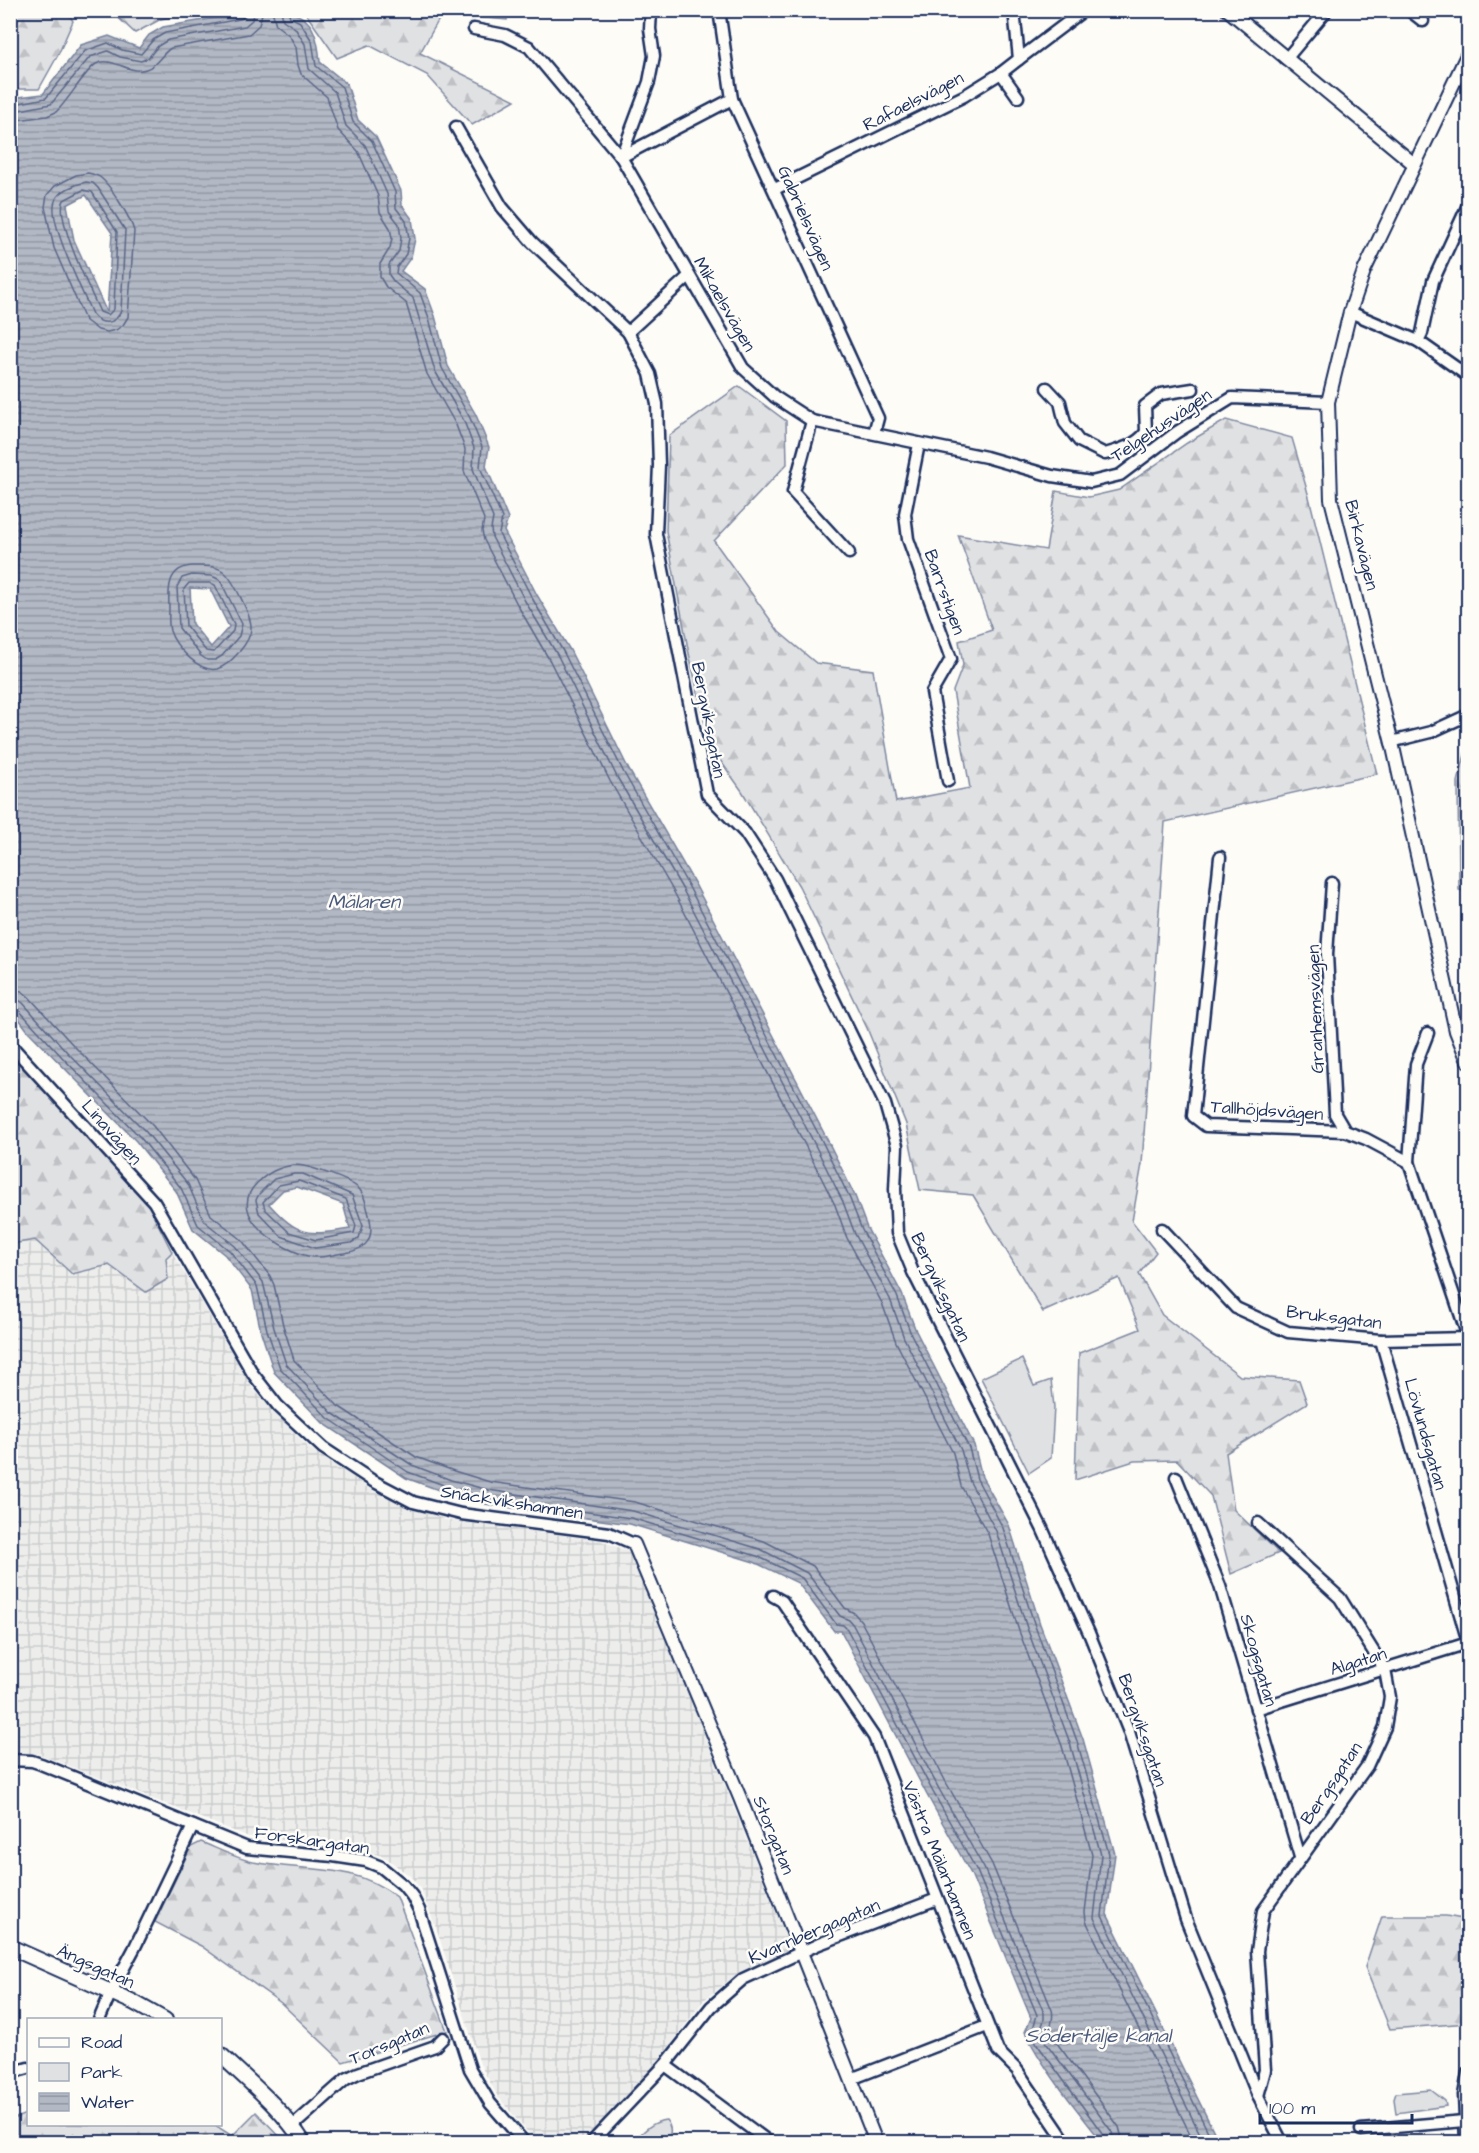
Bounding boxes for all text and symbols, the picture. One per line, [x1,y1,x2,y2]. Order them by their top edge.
street label: Rafaelsvägen [859,65,968,138]
street label: Gabrielsvägen [770,162,840,275]
street label: Mikaelsvägen [686,252,762,357]
street label: Telgehusvägen [1106,383,1217,469]
street label: Birkavägen [1337,497,1385,593]
street label: Barrstigen [917,546,971,639]
street label: Bergviksgatan [684,660,732,780]
water label: Mälaren [328,888,402,916]
street label: Granhemsvägen [1301,944,1331,1074]
street label: Linavägen [75,1094,148,1171]
street label: Tallhöjdsvägen [1210,1094,1324,1128]
street label: Bergviksgatan [903,1229,977,1346]
street label: Bruksgatan [1285,1299,1383,1337]
street label: Lövlundsgatan [1397,1375,1453,1493]
street label: Snäckvikshamnen [439,1479,585,1526]
street label: Skogsgatan [1232,1611,1284,1709]
street label: Algatan [1327,1641,1390,1683]
street label: Bergviksgatan [1111,1670,1174,1790]
street label: Bergsgatan [1295,1737,1369,1830]
street label: Västra Mälarhamnen [896,1777,983,1943]
street label: Storgatan [746,1792,801,1879]
street label: Forskargatan [253,1820,371,1862]
street label: Kvarnbergagatan [745,1893,884,1971]
street label: Ängsgatan [53,1938,139,1996]
street label: Torsgatan [346,2016,433,2072]
legend [27,2018,222,2126]
water label: Södertälje kanal [1025,2022,1174,2050]
text: Road [81,2030,122,2055]
text: Park [81,2060,123,2085]
scale bar [1260,2087,1412,2125]
text: Water [81,2090,134,2115]
text: 100 m [1269,2096,1315,2121]

